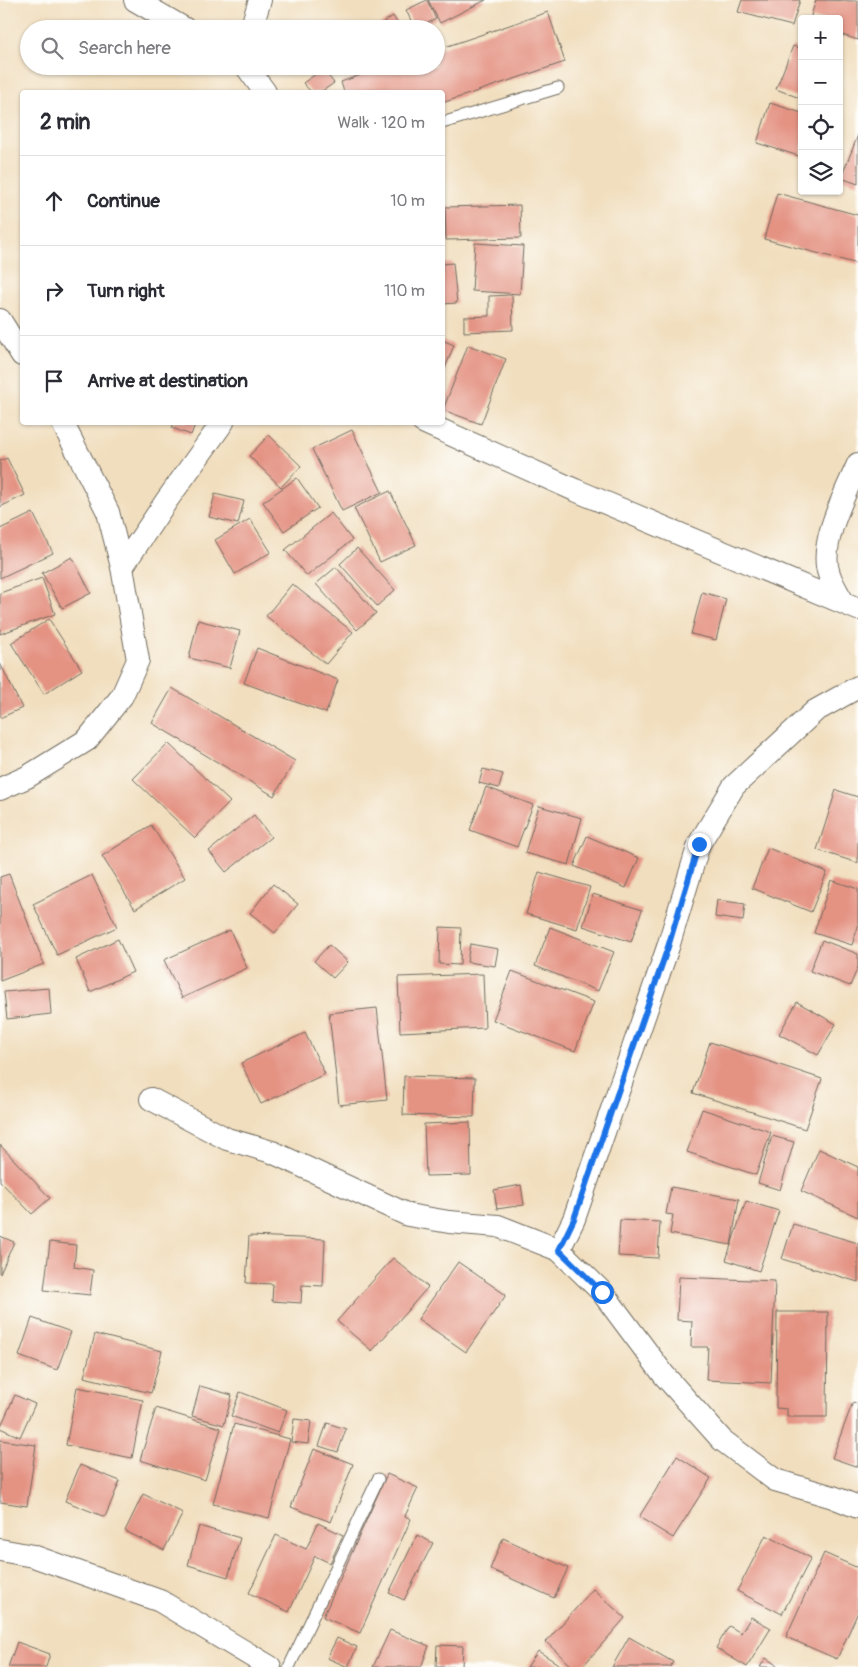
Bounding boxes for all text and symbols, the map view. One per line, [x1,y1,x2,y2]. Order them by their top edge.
map controls [798,15,843,195]
button: + [798,15,843,60]
search box [20,20,445,75]
icon: search [38,34,66,62]
text: Search here [78,36,171,60]
button: − [798,60,843,105]
button: locate [798,105,843,150]
text: 2 min [40,109,90,136]
text: Walk · 120 m [337,113,425,133]
button: layers [798,150,843,195]
icon: ahead [40,187,68,215]
text: Continue [87,189,160,213]
text: 10 m [390,191,425,211]
icon: right [40,277,68,305]
text: Turn right [87,279,165,303]
text: 110 m [384,281,425,301]
icon: arrive [40,367,68,395]
text: Arrive at destination [87,369,248,393]
route end [688,833,711,856]
route start [591,1281,614,1304]

